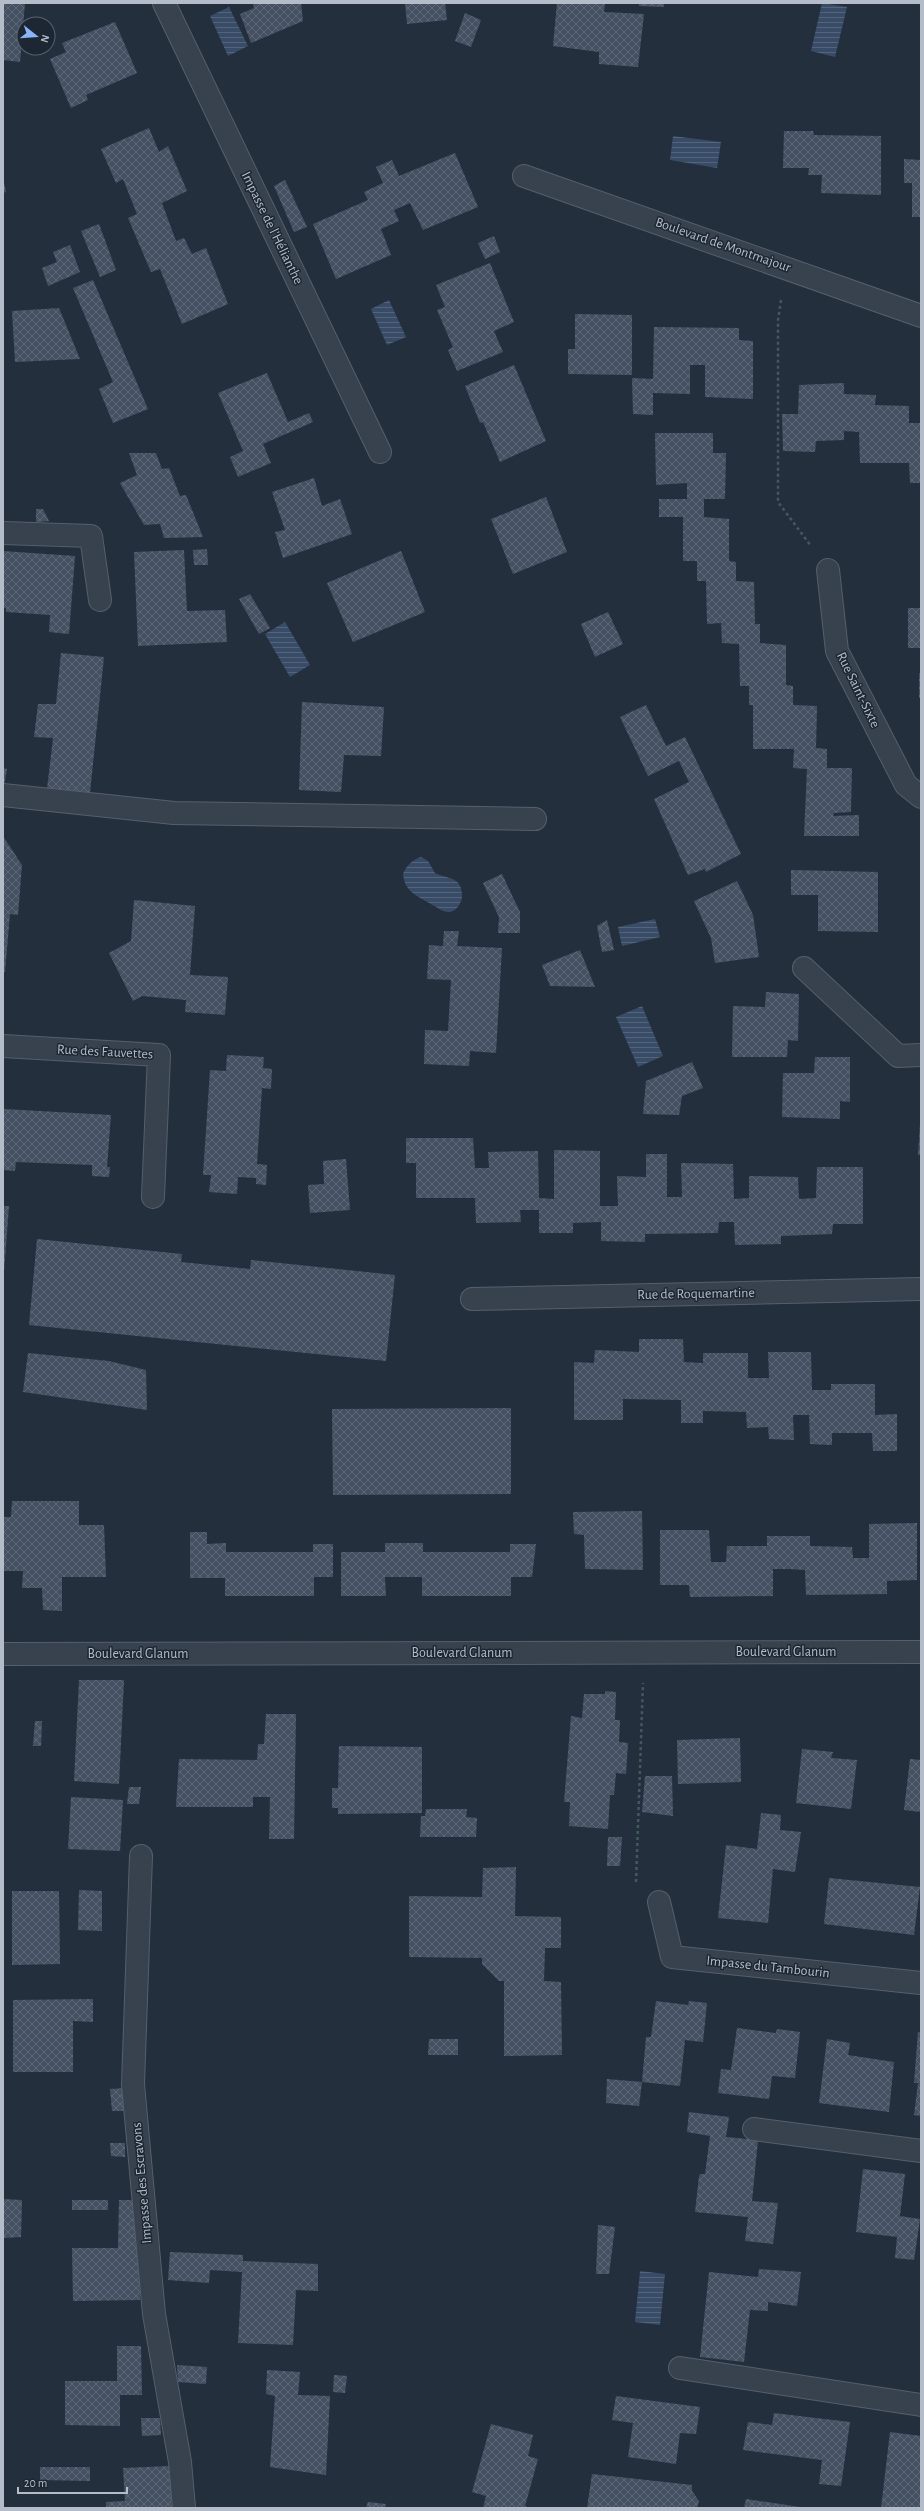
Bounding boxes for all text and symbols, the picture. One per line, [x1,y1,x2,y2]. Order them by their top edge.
north arrow [16,16,56,56]
text: N [39,34,51,44]
street label: Impasse de l'Hélianthe [239,169,305,287]
street label: Boulevard de Montmajour [653,215,793,275]
street label: Rue Saint-Sixte [834,650,882,730]
street label: Rue des Fauvettes [57,1042,153,1062]
street label: Rue de Roquemartine [637,1286,755,1302]
street label: Boulevard Glanum [736,1645,836,1659]
street label: Boulevard Glanum [412,1646,512,1660]
street label: Boulevard Glanum [88,1647,188,1661]
street label: Impasse du Tambourin [706,1954,830,1980]
street label: Impasse des Escravons [130,2122,154,2244]
scale bar [18,2469,127,2495]
text: 20 m [24,2477,47,2489]

